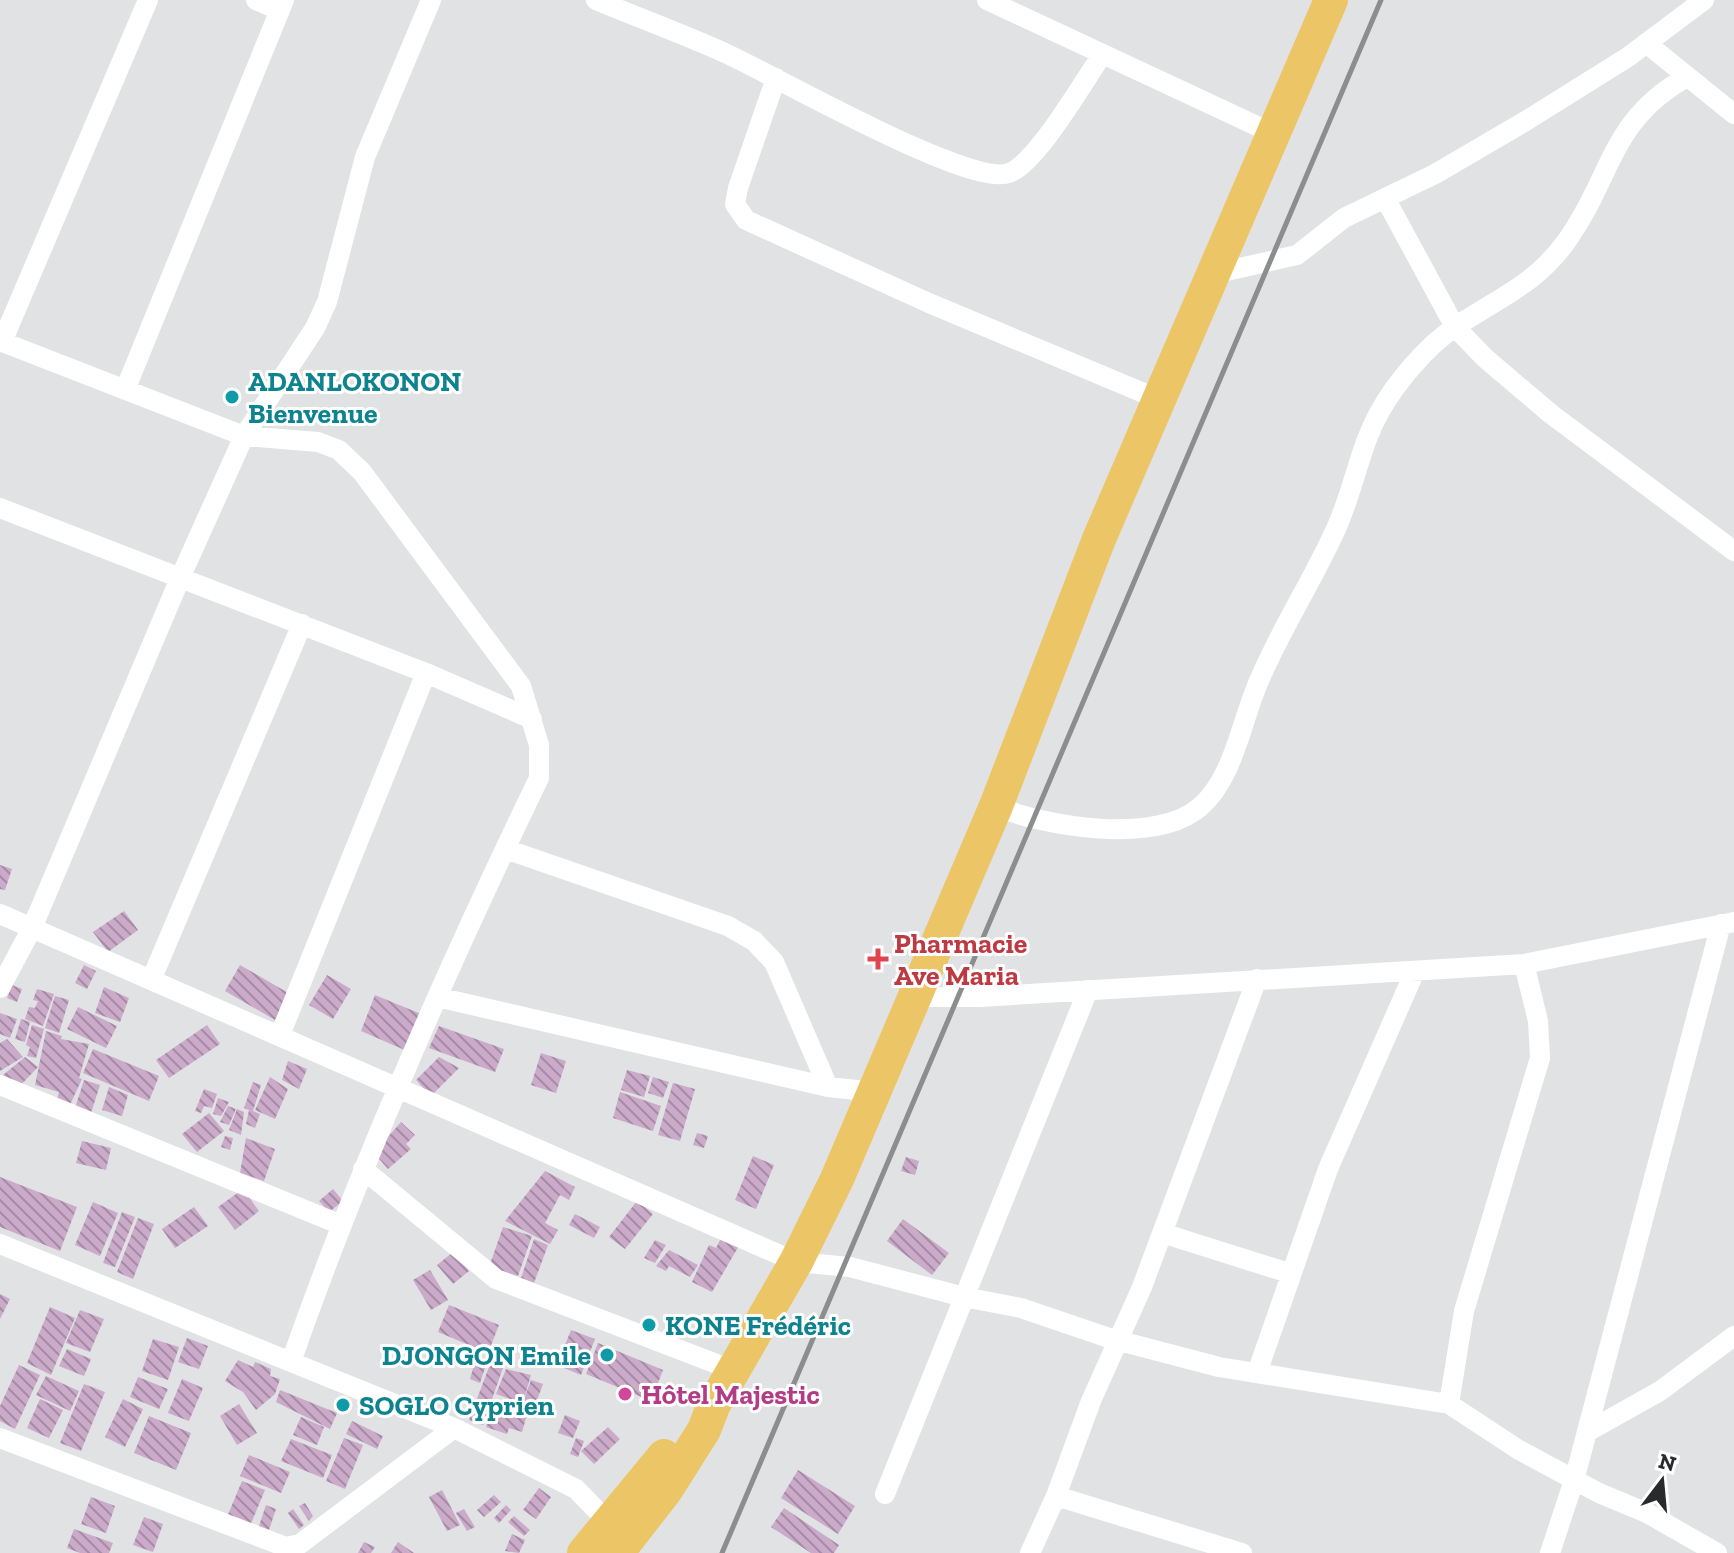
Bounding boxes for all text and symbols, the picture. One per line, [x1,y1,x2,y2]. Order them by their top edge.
place label: ADANLOKONON Bienvenue [248,365,461,430]
marker: ADANLOKONON Bienvenue [223,388,241,406]
place label: Pharmacie Ave Maria [894,927,1027,992]
marker: Pharmacie Ave Maria [869,950,887,968]
place label: KONE Frédéric [665,1309,851,1342]
marker: KONE Frédéric [640,1316,658,1334]
place label: DJONGON Emile [382,1339,591,1372]
marker: DJONGON Emile [598,1346,616,1364]
place label: Hôtel Majestic [641,1378,820,1411]
marker: Hôtel Majestic [616,1385,634,1403]
place label: SOGLO Cyprien [359,1389,555,1422]
marker: SOGLO Cyprien [334,1396,352,1414]
north arrow [1622,1441,1702,1521]
text: N [1656,1447,1679,1478]

